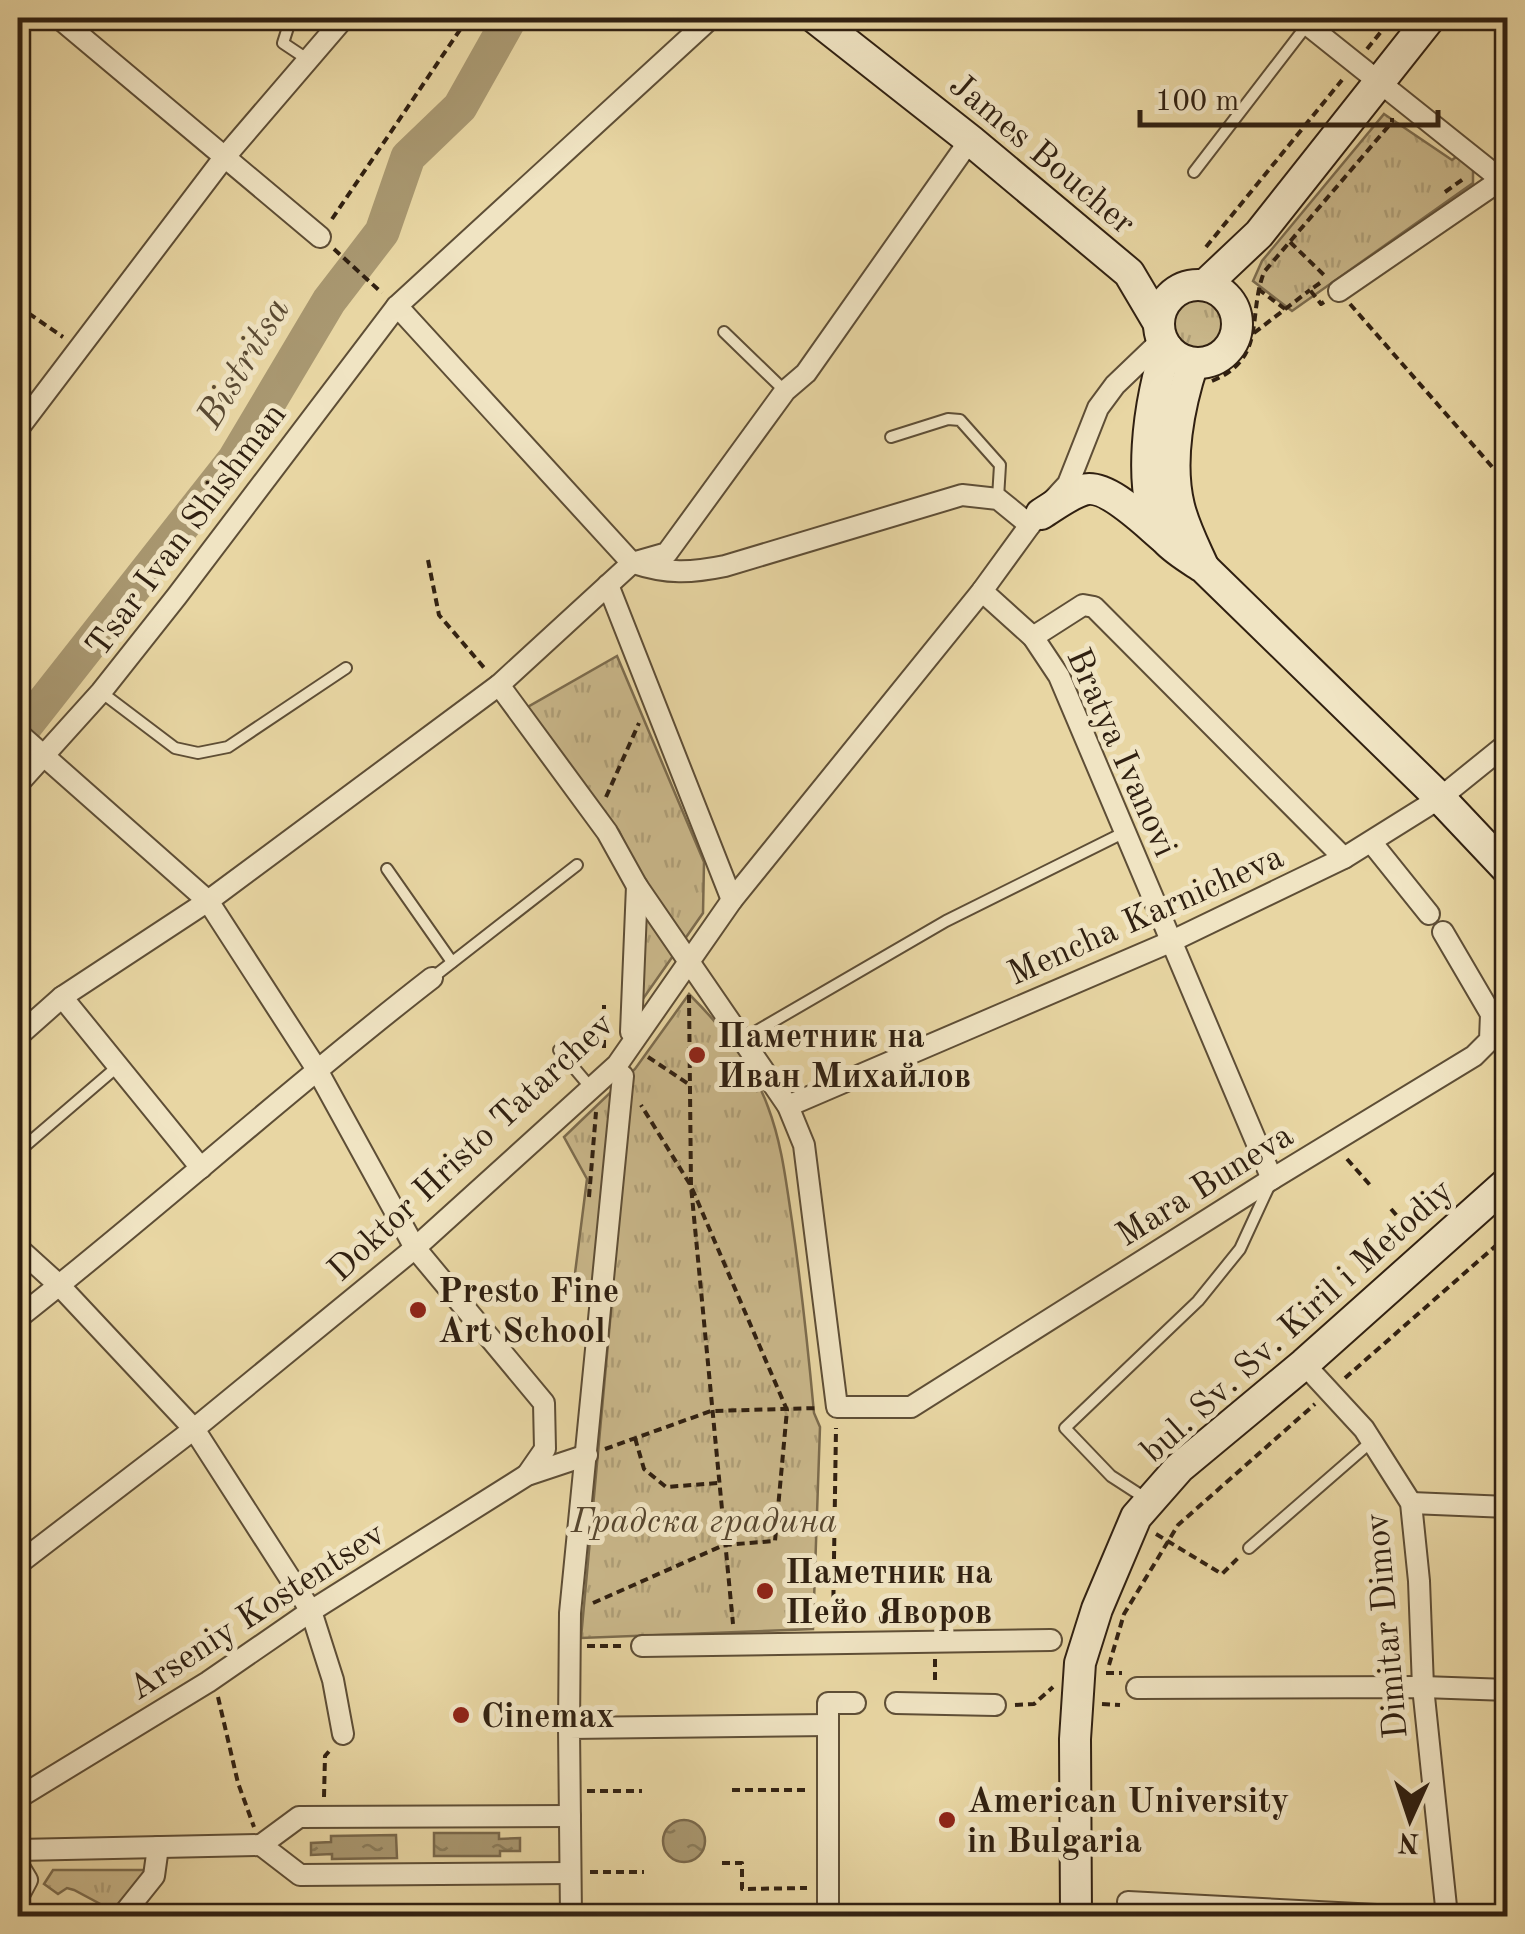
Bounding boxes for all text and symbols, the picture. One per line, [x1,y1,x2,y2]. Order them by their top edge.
scale bar [1140,65,1438,127]
street label: James Boucher [942,68,1141,242]
text: 100 m [1155,87,1239,117]
water label: Bistritsa [191,292,298,436]
street label: Tsar Ivan Shishman [81,397,293,664]
street label: Bratya Ivanovi [1059,644,1182,862]
street label: Mencha Karnicheva [1003,840,1289,993]
street label: Doktor Hristo Tatarchev [322,1007,621,1289]
place label: Паметник на Иван Михайлов [717,1020,971,1095]
marker: Паметник на Иван Михайлов [686,1044,708,1066]
street label: Mara Buneva [1111,1118,1300,1254]
street label: bul. Sv. Sv. Kiril i Metodiy [1136,1173,1460,1470]
place label: Presto Fine Art School [438,1275,619,1350]
marker: Presto Fine Art School [407,1299,429,1321]
park label: Градска градина [570,1505,837,1540]
street label: Dimitar Dimov [1360,1511,1415,1740]
street label: Arseniy Kostentsev [123,1516,392,1708]
place label: Паметник на Пейо Яворов [785,1556,993,1631]
marker: Паметник на Пейо Яворов [754,1580,776,1602]
place label: Cinemax [481,1700,614,1735]
marker: Cinemax [450,1704,472,1726]
north arrow [1360,1769,1460,1869]
place label: American University in Bulgaria [967,1785,1289,1860]
marker: American University in Bulgaria [936,1809,958,1831]
text: N [1397,1826,1420,1856]

